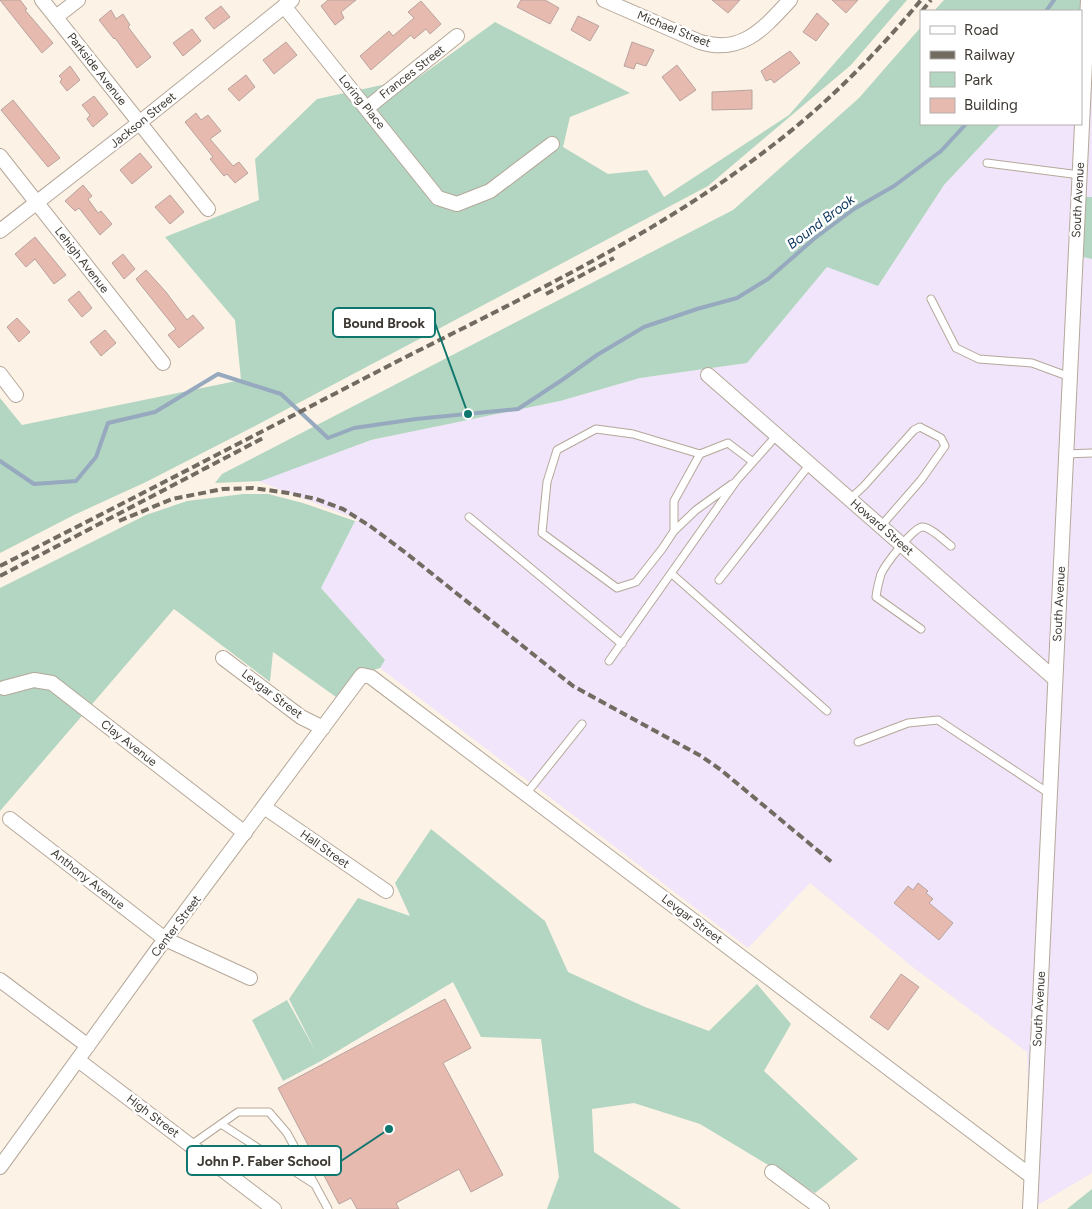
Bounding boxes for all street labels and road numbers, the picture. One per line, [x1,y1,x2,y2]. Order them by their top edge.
street label: Michael Street [635,8,713,50]
street label: Parkside Avenue [64,30,130,108]
street label: Frances Street [377,42,448,102]
street label: Loring Place [336,72,388,132]
street label: Jackson Street [107,89,179,151]
street label: South Avenue [1069,161,1087,238]
street label: Lehigh Avenue [52,224,112,296]
street label: Howard Street [848,496,917,558]
street label: South Avenue [1050,565,1068,642]
street label: Levgar Street [239,667,306,722]
street label: Clay Avenue [98,717,160,769]
street label: Hall Street [298,827,353,871]
street label: Anthony Avenue [48,846,128,912]
street label: Center Street [148,892,204,960]
street label: Levgar Street [659,892,726,947]
street label: South Avenue [1030,970,1048,1047]
street label: High Street [124,1092,182,1141]

